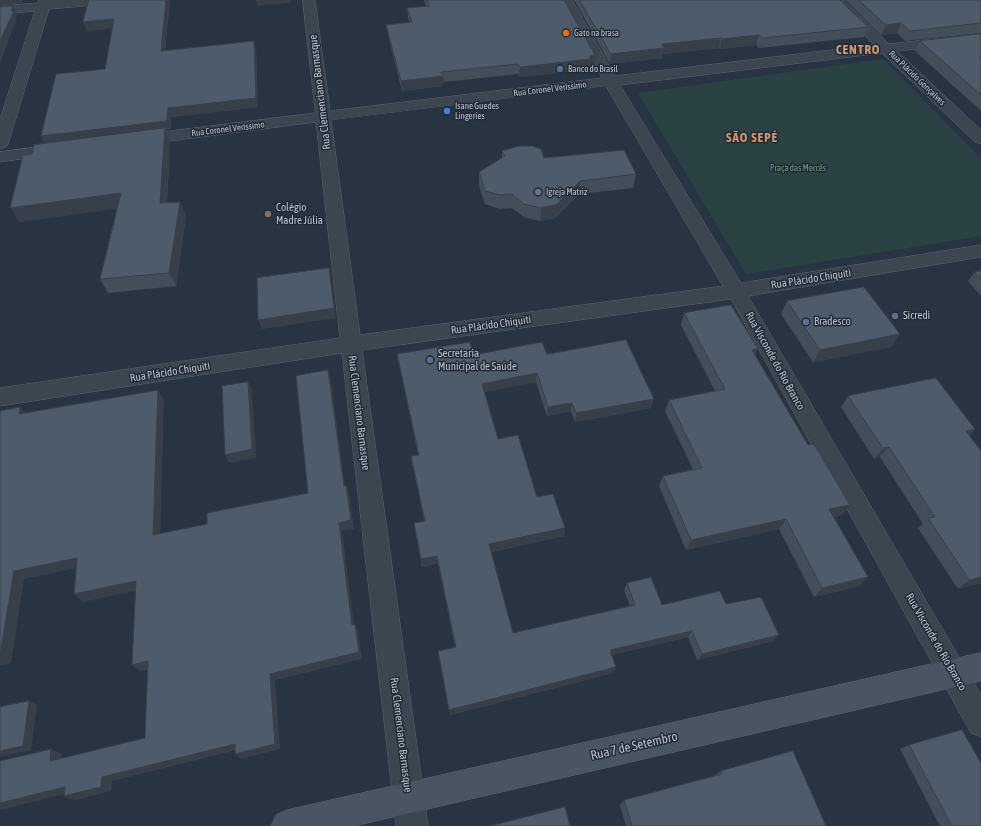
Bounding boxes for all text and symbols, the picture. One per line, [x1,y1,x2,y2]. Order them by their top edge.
marker: Gato na brasa [561,28,571,38]
place label: Gato na brasa [574,28,619,38]
street label: Rua Clemenciano Barnasque [306,34,334,150]
district label: CENTRO [836,42,880,58]
street label: Rua Plácido Gonçalves [886,48,948,108]
marker: Banco do Brasil [555,64,565,74]
place label: Banco do Brasil [568,64,618,74]
street label: Rua Coronel Veríssimo [513,79,587,99]
place label: Isane Guedes Lingeries [455,101,499,122]
marker: Isane Guedes Lingeries [442,106,452,116]
street label: Rua Coronel Veríssimo [191,119,265,139]
district label: SÃO SEPÉ [726,130,778,146]
park label: Praça das Mercês [770,163,826,173]
marker: Igreja Matriz [533,187,543,197]
place label: Igreja Matriz [546,187,587,197]
place label: Colégio Madre Júlia [276,201,323,227]
marker: Colégio Madre Júlia [263,209,273,219]
street label: Rua Plácido Chiquiti [770,266,852,292]
place label: Sicredi [903,309,930,323]
street label: Rua Visconde do Rio Branco [743,310,807,412]
marker: Sicredi [890,311,900,321]
street label: Rua Plácido Chiquiti [450,313,532,337]
place label: Bradesco [814,315,851,329]
marker: Bradesco [801,317,811,327]
place label: Secretaria Municipal de Saúde [438,347,517,373]
street label: Rua Clemenciano Barnasque [345,355,373,471]
marker: Secretaria Municipal de Saúde [425,355,435,365]
street label: Rua Plácido Chiquiti [129,359,211,385]
street label: Rua Visconde do Rio Branco [903,591,969,693]
street label: Rua Clemenciano Barnasque [387,677,415,793]
street label: Rua 7 de Setembro [589,728,679,764]

